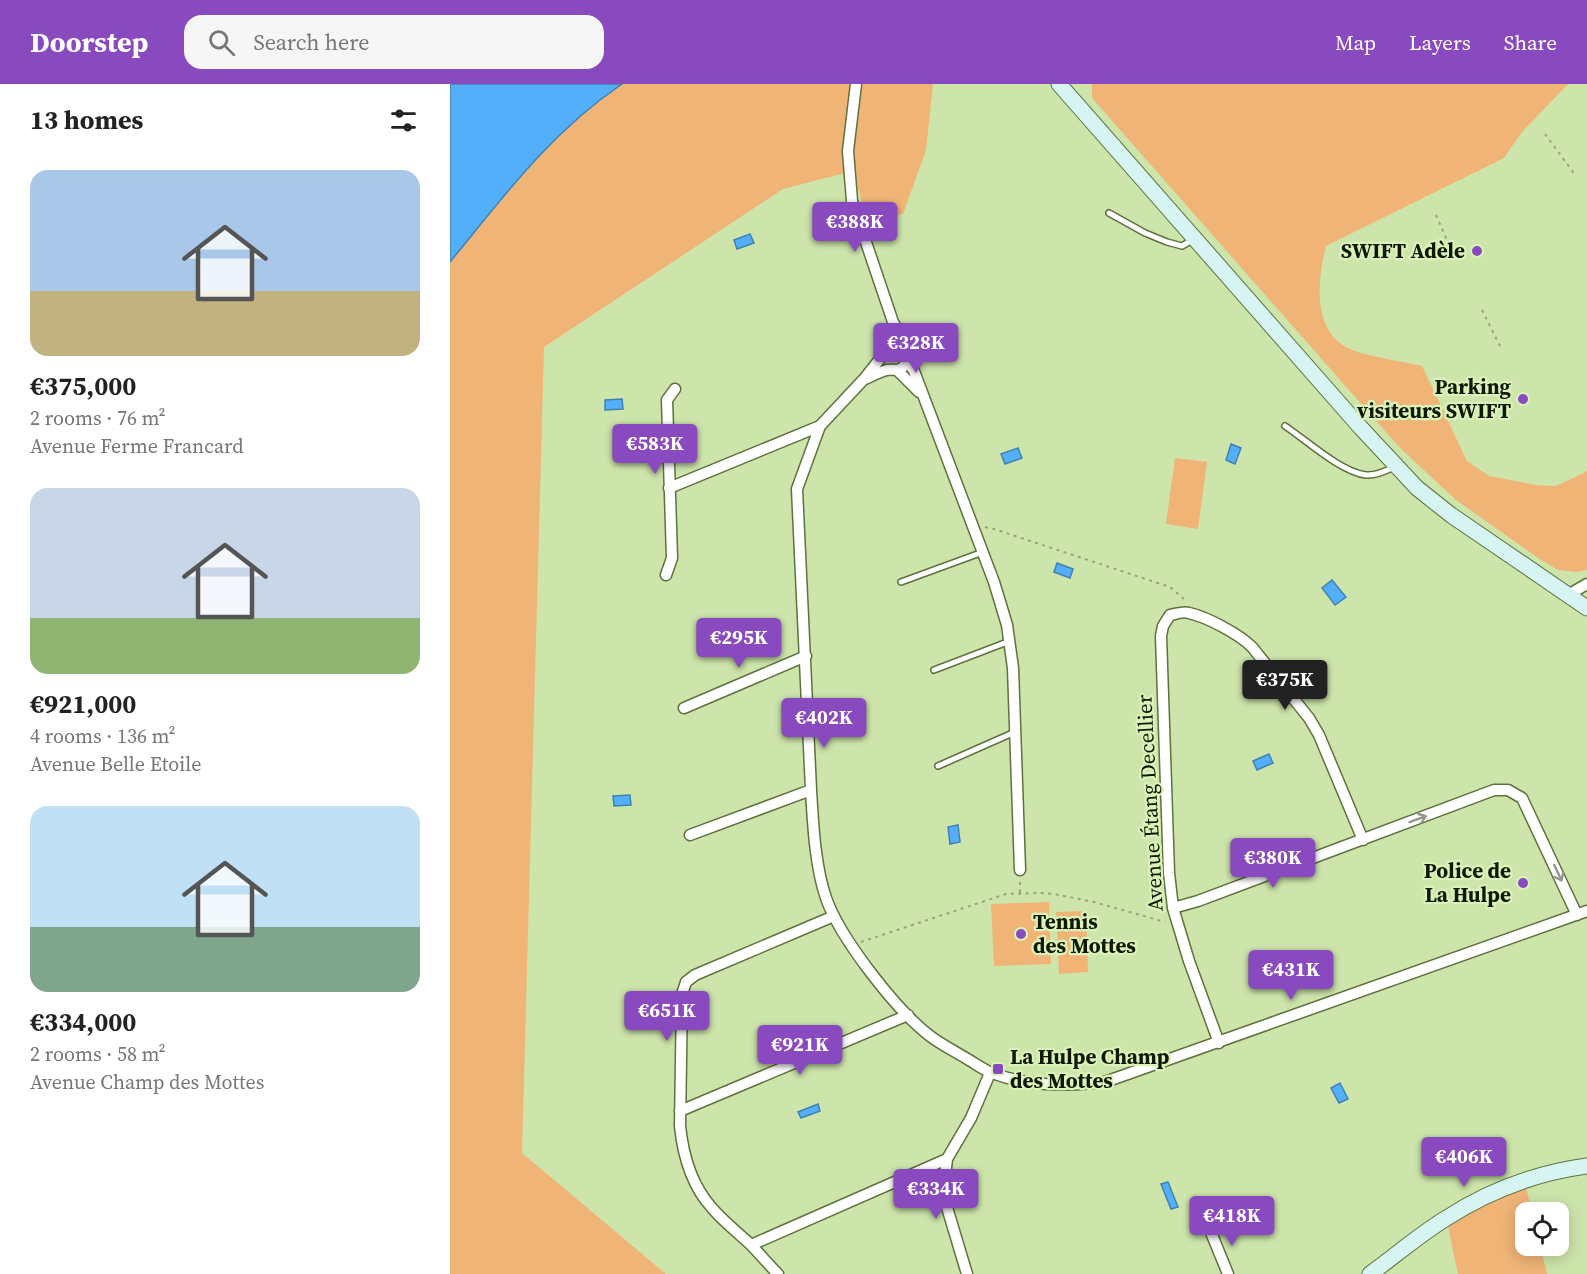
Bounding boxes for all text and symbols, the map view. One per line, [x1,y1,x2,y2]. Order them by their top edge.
search box [184,15,604,69]
text: Doorstep [30,23,148,61]
icon: search [205,26,238,59]
text: Search here [253,27,369,57]
text: Map [1335,28,1376,57]
text: Layers [1409,28,1471,57]
text: Share [1504,28,1557,57]
text: 13 homes [30,102,143,138]
icon: filters [387,104,420,137]
pin: €388K [813,202,897,253]
text: €388K [826,207,884,235]
icon: home [171,209,279,317]
place label: SWIFT Adèle [1341,236,1465,265]
marker: SWIFT Adèle [1470,244,1484,258]
pin: €328K [874,323,958,374]
text: €328K [887,328,945,356]
text: €375,000 [30,368,136,404]
place label: Parking visiteurs SWIFT [1356,372,1512,425]
marker: Parking visiteurs SWIFT [1516,392,1530,406]
text: 2 rooms · 76 m² [30,404,166,432]
pin: €583K [613,424,697,475]
text: €583K [626,429,684,457]
text: Avenue Ferme Francard [30,432,244,460]
icon: home [171,527,279,635]
pin: €295K [697,618,781,669]
text: €295K [710,623,768,651]
pin: €375K [1243,660,1327,711]
text: €375K [1256,665,1314,693]
text: €921,000 [30,686,136,722]
street label: Avenue Étang Decellier [1129,694,1170,912]
pin: €402K [782,698,866,749]
text: €402K [795,703,853,731]
text: 4 rooms · 136 m² [30,722,176,750]
text: Avenue Belle Etoile [30,750,201,778]
one-way arrow [1408,813,1426,824]
pin: €380K [1231,838,1315,889]
text: €380K [1244,843,1302,871]
icon: home [171,845,279,953]
place label: Police de La Hulpe [1424,856,1511,909]
one-way arrow [1552,864,1564,882]
marker: Police de La Hulpe [1516,876,1530,890]
place label: Tennis des Mottes [1033,907,1136,960]
marker: Tennis des Mottes [1014,927,1028,941]
pin: €431K [1249,950,1333,1001]
text: €431K [1262,955,1320,983]
pin: €651K [625,991,709,1042]
text: €651K [638,996,696,1024]
text: €334,000 [30,1004,136,1040]
pin: €921K [758,1025,842,1076]
text: €921K [771,1030,829,1058]
text: 2 rooms · 58 m² [30,1040,166,1068]
place label: La Hulpe Champ des Mottes [1010,1042,1170,1095]
marker: La Hulpe Champ des Mottes [991,1062,1005,1076]
text: Avenue Champ des Mottes [30,1068,264,1096]
pin: €406K [1422,1137,1506,1188]
text: €406K [1435,1142,1493,1170]
pin: €334K [894,1169,978,1220]
text: €334K [907,1174,965,1202]
pin: €418K [1190,1196,1274,1247]
text: €418K [1203,1201,1261,1229]
map controls [1515,1202,1569,1256]
button: locate [1515,1202,1569,1256]

